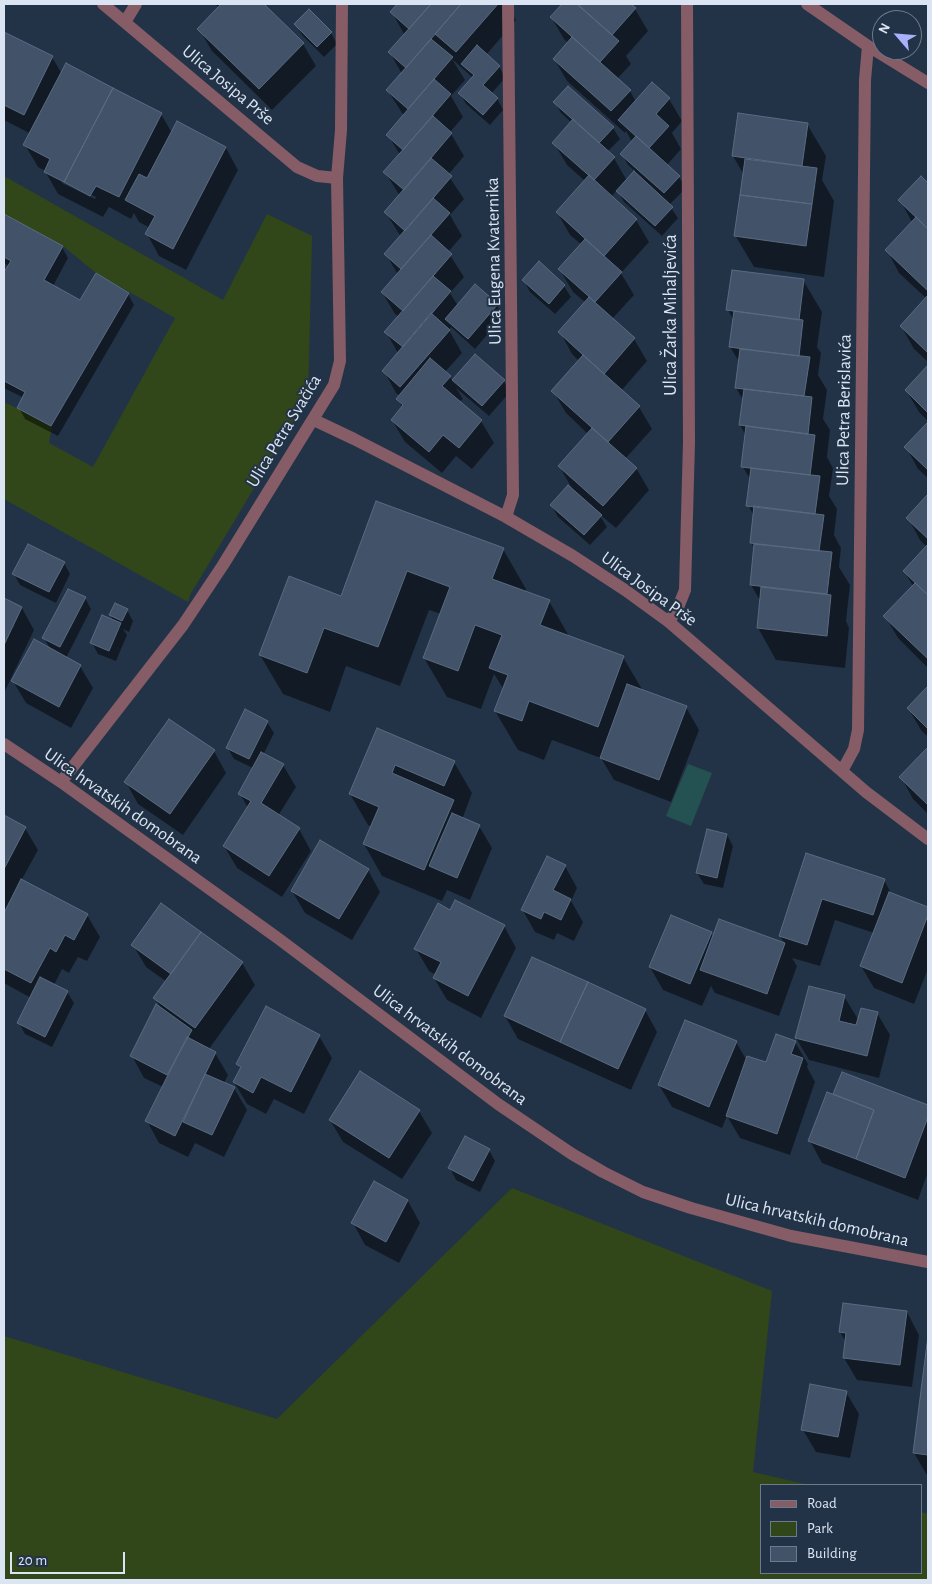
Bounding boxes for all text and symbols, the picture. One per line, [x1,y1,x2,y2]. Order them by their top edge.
north arrow [872,10,922,60]
text: N [876,21,893,36]
street label: Ulica Josipa Prše [178,40,278,130]
street label: Ulica Eugena Kvaternika [482,177,506,345]
street label: Ulica Žarka Mihaljevića [660,234,682,396]
street label: Ulica Petra Berislavića [832,334,856,486]
street label: Ulica Petra Svačića [242,371,326,491]
street label: Ulica Josipa Prše [597,547,701,631]
street label: Ulica hrvatskih domobrana [40,743,206,869]
street label: Ulica hrvatskih domobrana [368,980,532,1110]
street label: Ulica hrvatskih domobrana [723,1188,911,1252]
legend [760,1484,922,1574]
text: Road [807,1496,837,1511]
text: Park [807,1521,833,1536]
scale bar [12,1542,128,1574]
text: Building [807,1546,857,1561]
text: 20 m [18,1553,47,1568]

